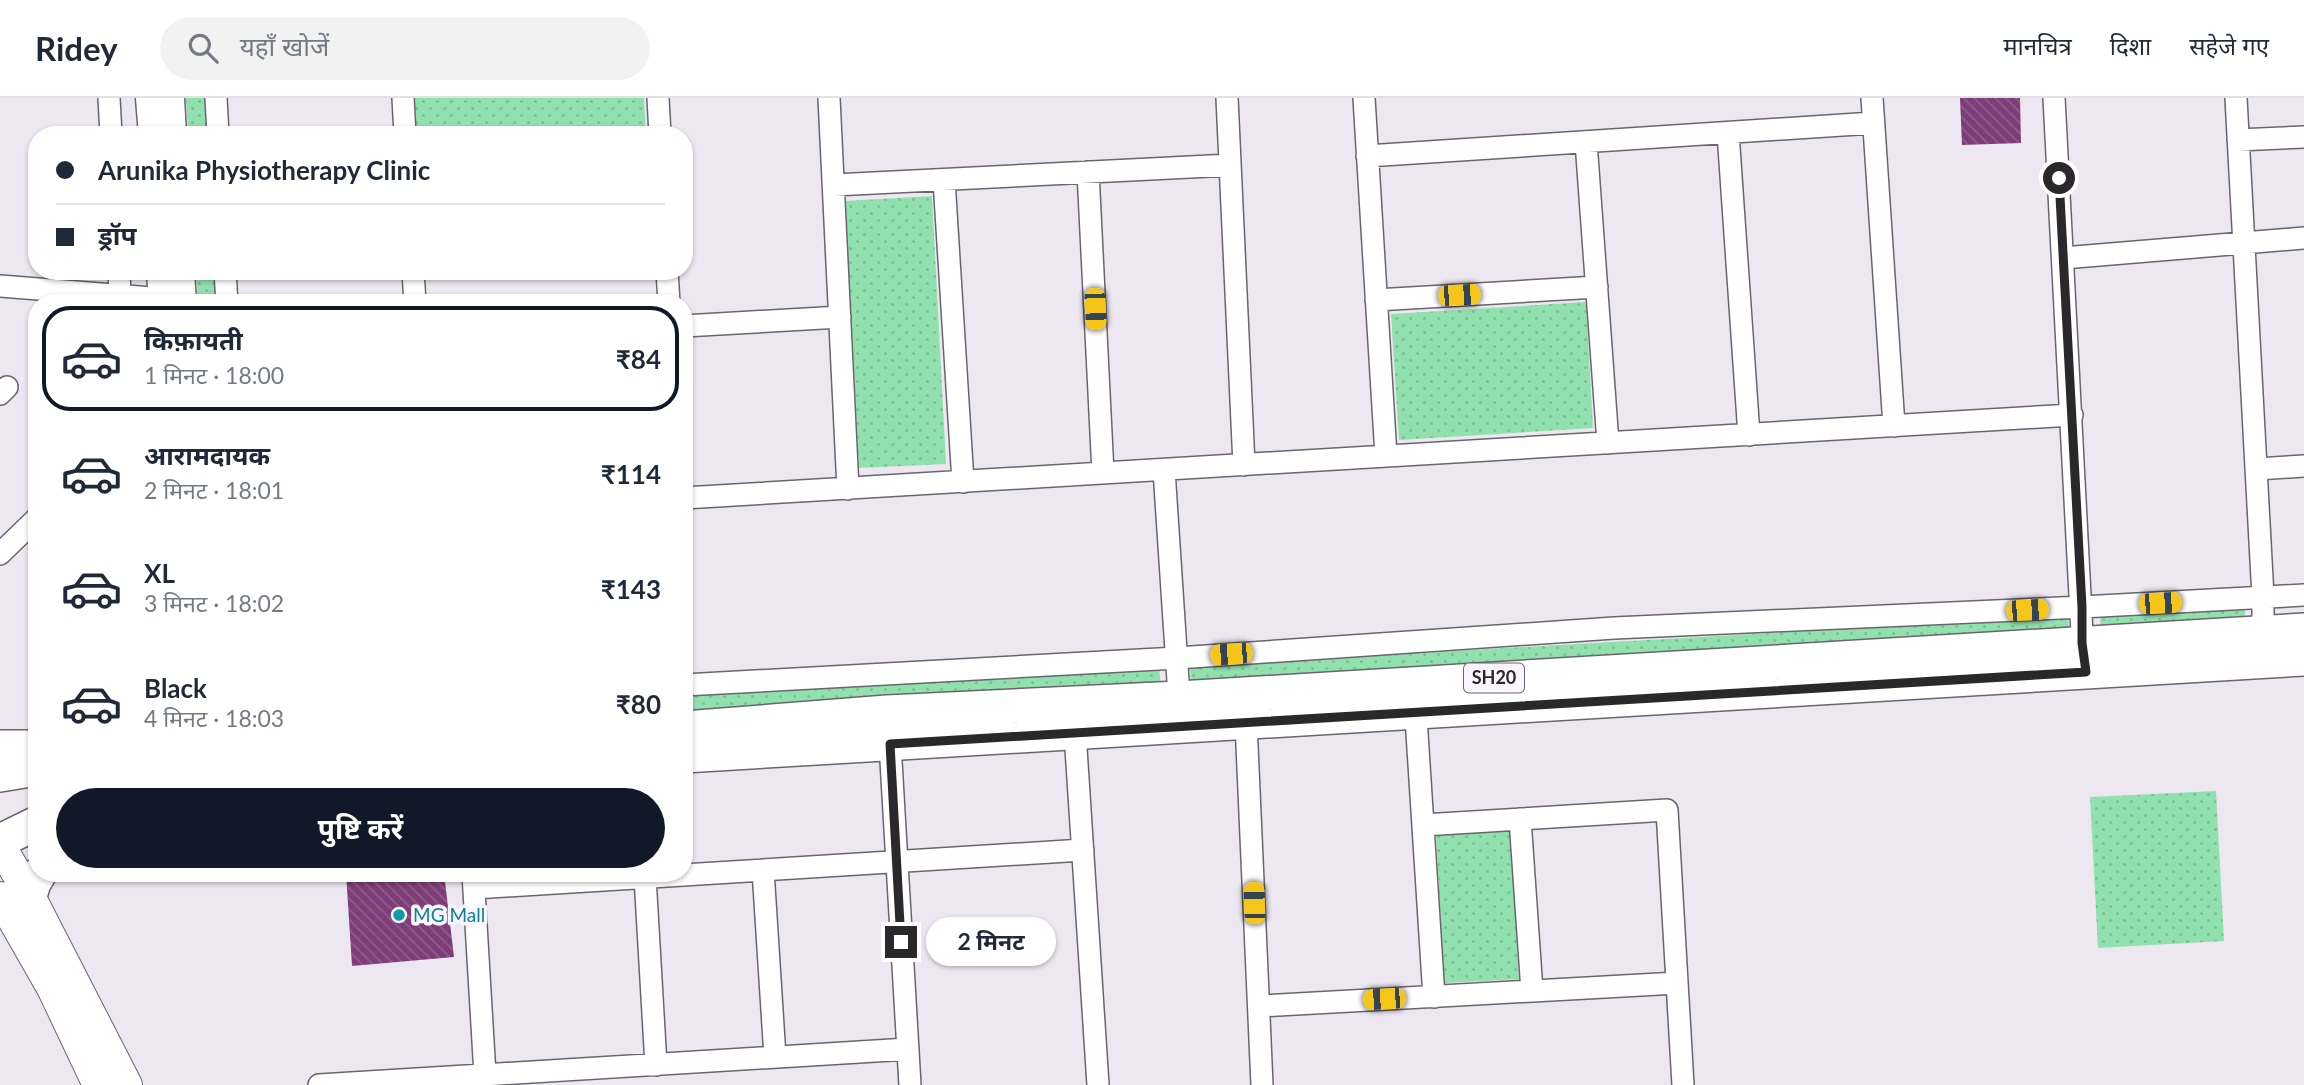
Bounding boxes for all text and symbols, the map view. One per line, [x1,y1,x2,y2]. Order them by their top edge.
search box [160,17,650,80]
text: Ridey [35,28,118,68]
icon: search [184,29,222,67]
text: यहाँ खोजें [240,30,329,62]
text: मानचित्र [2003,31,2072,60]
text: दिशा [2110,31,2151,60]
text: सहेजे गए [2189,31,2269,60]
text: Arunika Physiotherapy Clinic [98,154,430,186]
route start [2043,162,2075,194]
text: ड्रॉप [98,219,136,251]
car [1438,283,1481,307]
car [1084,287,1107,331]
text: किफ़ायती [144,324,243,356]
icon: car [60,327,123,390]
text: ₹84 [616,343,661,375]
text: 1 मिनट · 18:00 [144,361,284,389]
text: आरामदायक [144,439,270,471]
icon: car [60,442,123,505]
text: ₹114 [601,458,661,490]
text: 2 मिनट · 18:01 [144,476,284,504]
icon: car [60,557,123,620]
text: XL [144,557,175,589]
text: ₹143 [601,573,661,605]
text: 3 मिनट · 18:02 [144,589,284,617]
car [2139,591,2182,615]
car [2006,598,2049,622]
car [1210,642,1253,666]
road number: SH20 [1464,664,1524,692]
icon: car [60,672,123,735]
text: Black [144,672,207,704]
text: ₹80 [616,688,661,720]
text: 4 मिनट · 18:03 [144,704,284,732]
button: पुष्टि करें [56,788,665,868]
car [1243,882,1266,924]
place label: MG Mall [413,903,485,926]
marker: MG Mall [391,907,407,923]
callout: 2 मिनट [926,918,1055,966]
route end [885,926,917,958]
text: 2 मिनट [957,927,1025,955]
car [1363,987,1406,1011]

